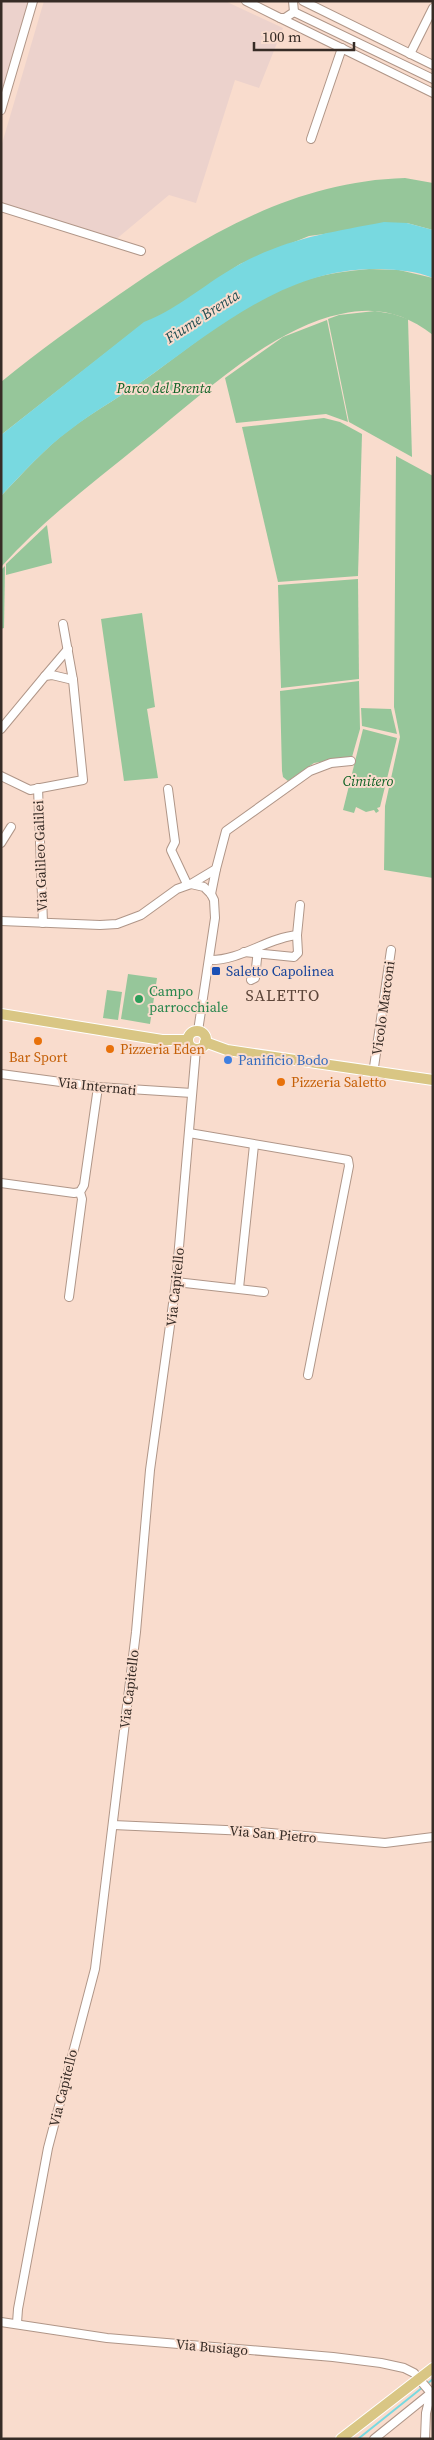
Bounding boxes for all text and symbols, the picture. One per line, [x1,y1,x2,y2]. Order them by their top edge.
scale bar [254,20,354,52]
text: 100 m [262,26,302,47]
water label: Fiume Brenta [160,284,244,349]
park label: Parco del Brenta [116,378,212,398]
park label: Cimitero [343,771,394,791]
street label: Via Galileo Galilei [28,800,52,912]
street label: Vicolo Marconi [366,960,400,1056]
place label: Saletto Capolinea [226,961,335,981]
marker: Saletto Capolinea [210,965,222,977]
place label: Campo parrocchiale [149,981,228,1017]
district label: SALETTO [246,984,320,1006]
marker: Campo parrocchiale [133,993,145,1005]
marker: Bar Sport [32,1035,44,1047]
place label: Pizzeria Eden [120,1039,205,1059]
marker: Pizzeria Eden [104,1043,116,1055]
place label: Bar Sport [9,1047,68,1067]
place label: Panificio Bodo [238,1050,329,1070]
marker: Panificio Bodo [222,1054,234,1066]
street label: Via Internati [57,1072,137,1100]
place label: Pizzeria Saletto [291,1072,387,1092]
marker: Pizzeria Saletto [275,1076,287,1088]
street label: Via Capitello [161,1246,189,1327]
street label: Via Capitello [114,1648,144,1730]
street label: Via San Pietro [229,1820,318,1848]
street label: Via Capitello [44,2047,82,2129]
street label: Via Busiago [175,2334,249,2360]

